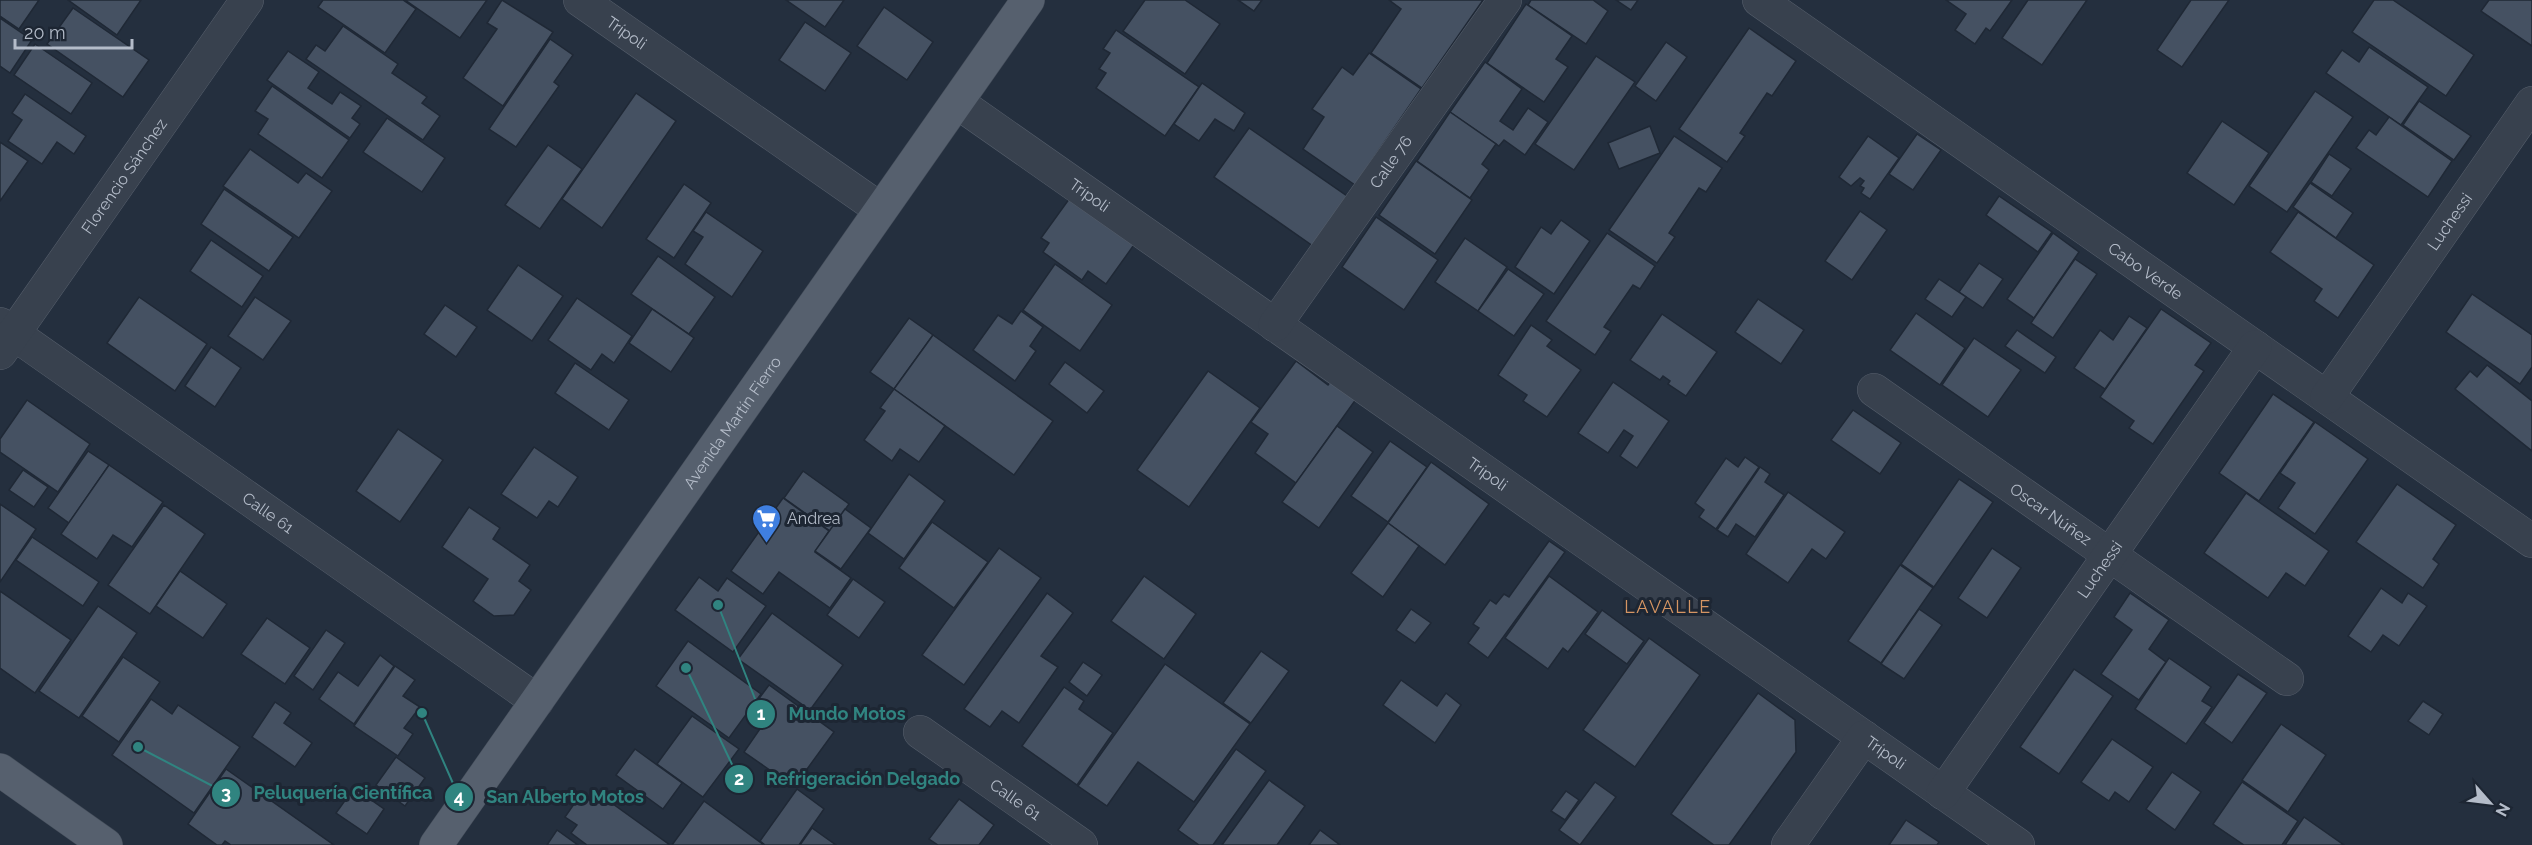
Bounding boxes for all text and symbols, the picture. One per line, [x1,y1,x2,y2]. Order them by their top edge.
scale bar [15,12,132,50]
street label: Trípoli [603,12,650,54]
text: 20 m [24,22,66,43]
street label: Florencio Sánchez [77,115,171,238]
street label: Calle 76 [1366,132,1416,192]
street label: Trípoli [1066,175,1113,216]
street label: Luchessi [2423,190,2476,254]
street label: Cabo Verde [2104,238,2186,304]
street label: Avenida Martín Fierro [680,353,785,492]
street label: Trípoli [1464,454,1511,495]
street label: Oscar Núñez [2006,479,2095,549]
street label: Calle 61 [239,488,298,538]
supermarket icon: Andrea [750,502,782,544]
place label: Andrea [787,509,841,528]
street label: Luchessi [2073,537,2126,602]
district label: LAVALLE [1624,596,1712,617]
callout: Mundo Motos [746,696,917,732]
text: 1 [757,703,766,724]
text: Mundo Motos [788,703,906,724]
street label: Trípoli [1862,732,1909,773]
callout: Refrigeración Delgado [724,761,972,797]
text: 2 [734,768,744,789]
text: Refrigeración Delgado [766,768,960,789]
north arrow [2460,773,2520,833]
callout: Peluquería Científica [211,775,444,811]
street label: Calle 61 [986,775,1045,824]
callout: San Alberto Motos [444,779,657,815]
text: 3 [221,782,231,803]
text: Peluquería Científica [254,782,432,803]
text: 4 [454,786,464,807]
text: San Alberto Motos [486,786,644,807]
text: N [2492,800,2514,820]

